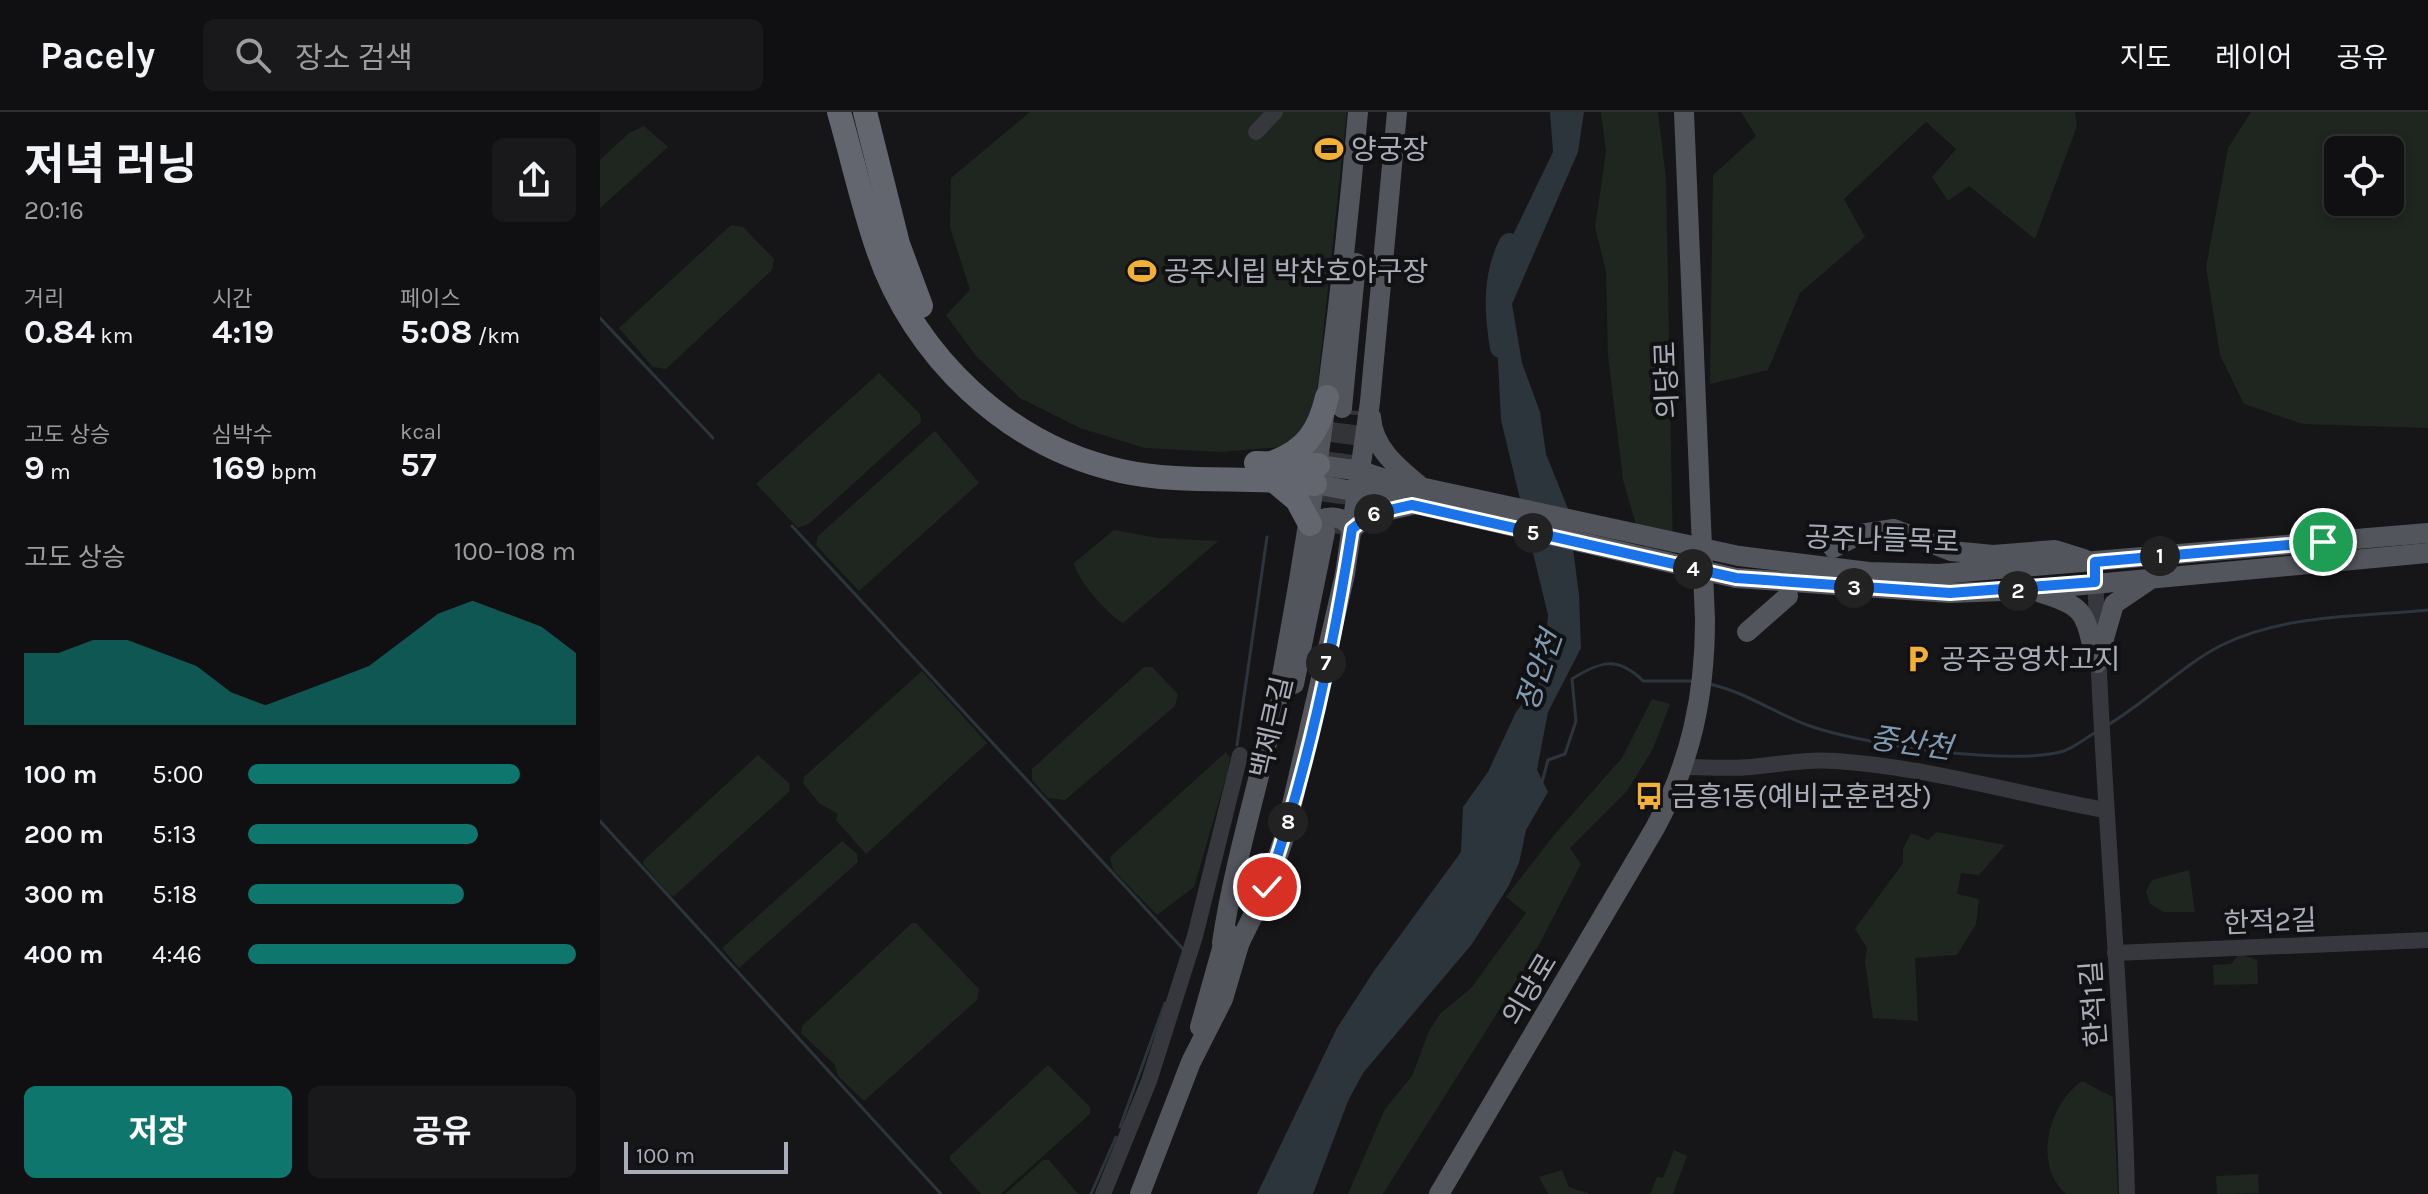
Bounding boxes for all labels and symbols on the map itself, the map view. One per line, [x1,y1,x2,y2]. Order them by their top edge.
place label: 양궁장 [1351,133,1428,166]
sports icon: 양궁장 [1314,134,1344,164]
place label: 공주시립 박찬호야구장 [1164,255,1428,288]
sports icon: 공주시립 박찬호야구장 [1127,256,1157,286]
street label: 의당로 [1649,341,1684,419]
pin: 6 [1354,494,1394,534]
pin [2289,508,2357,576]
pin: 5 [1513,513,1553,553]
street label: 공주나들목로 [1804,520,1960,559]
pin: 1 [2140,536,2180,576]
pin: 4 [1673,549,1713,589]
pin: 3 [1834,568,1874,608]
pin: 2 [1998,571,2038,611]
water label: 정안천 [1509,623,1571,716]
pin: 7 [1306,643,1346,683]
place label: 공주공영차고지 [1940,643,2120,676]
parking icon: 공주공영차고지 [1903,644,1933,674]
street label: 백제큰길 [1244,673,1299,781]
water label: 중산천 [1867,719,1958,767]
place label: 금흥1동(예비군훈련장) [1671,780,1932,813]
bus stop icon: 금흥1동(예비군훈련장) [1634,781,1664,811]
pin: 8 [1268,802,1308,842]
pin [1233,853,1301,921]
street label: 한적2길 [2223,903,2317,940]
street label: 의당로 [1495,948,1563,1031]
street label: 한적1길 [2074,960,2113,1048]
scale bar [624,1138,788,1174]

